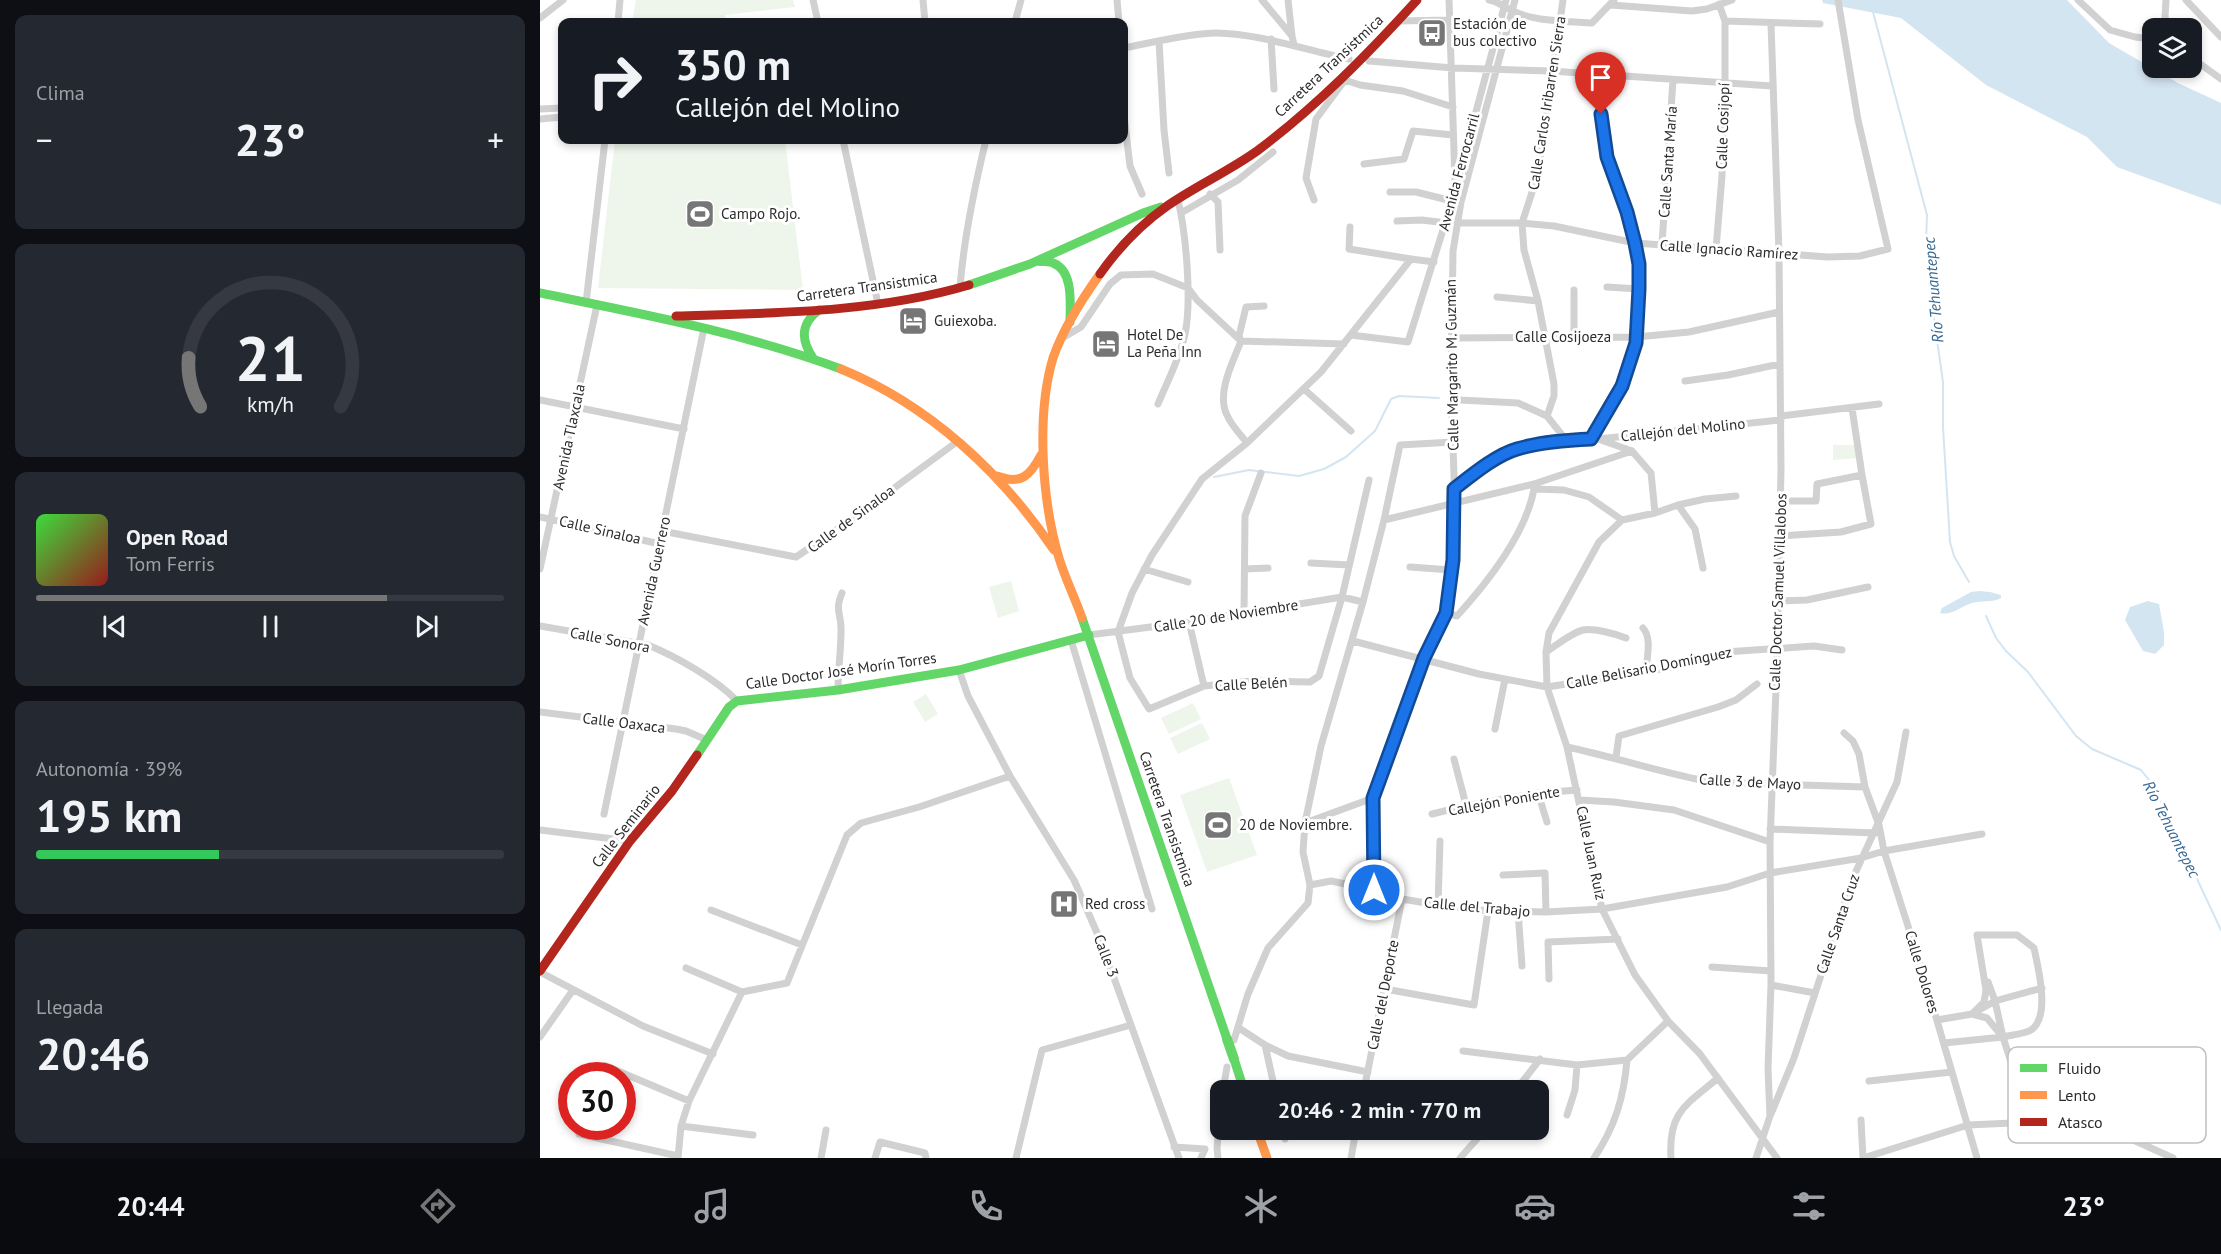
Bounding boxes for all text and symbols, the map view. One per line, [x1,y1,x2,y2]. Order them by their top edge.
street label: Carretera Transistmica [1270,10,1387,121]
place label: Estación de bus colectivo [1453,14,1537,50]
street label: Calle Carlos Iribarren Sierra [1523,15,1570,191]
bus stop icon: Estación de bus colectivo [1416,17,1448,49]
map controls [2142,18,2202,78]
button: layers [2142,18,2202,78]
text: 350 m [675,37,791,92]
icon: right [576,42,654,120]
pin [1575,52,1626,114]
icon: arrive [1584,61,1617,94]
text: Clima [36,80,85,106]
street label: Calle Cosijopí [1711,82,1734,170]
text: Callejón del Molino [675,90,900,124]
street label: Calle Santa María [1654,105,1681,219]
text: 23° [235,110,305,168]
street label: Avenida Ferrocarril [1434,110,1484,233]
text: − [36,118,53,161]
text: + [487,118,504,161]
sports icon: Campo Rojo. [684,198,716,230]
place label: Campo Rojo. [721,204,800,223]
street label: Calle Ignacio Ramírez [1659,235,1799,264]
water label: Río Tehuantepec [1918,236,1948,344]
street label: Carretera Transistmica [795,267,938,306]
street label: Calle Margarito M. Guzmán [1441,279,1462,451]
hotel icon: Guiexoba. [897,305,929,337]
place label: Guiexoba. [934,311,997,330]
text: 21 [235,318,305,399]
place label: Hotel De La Peña Inn [1127,325,1202,361]
street label: Calle Cosijoeza [1515,327,1611,346]
hotel icon: Hotel De La Peña Inn [1090,328,1122,360]
street label: Avenida Tlaxcala [548,382,589,492]
text: km/h [246,391,293,419]
street label: Callejón del Molino [1620,414,1746,445]
street label: Calle de Sinaloa [803,481,898,557]
street label: Calle Doctor Samuel Villalobos [1765,493,1790,691]
street label: Calle Sinaloa [557,511,643,548]
street label: Avenida Guerrero [633,515,674,627]
text: Open Road [126,523,228,551]
text: Tom Ferris [126,551,215,577]
street label: Calle 20 de Noviembre [1152,595,1300,636]
icon: previous [98,610,131,643]
icon: pause [254,610,287,643]
icon: next [410,610,443,643]
street label: Calle Sonora [569,622,652,657]
street label: Calle Belisario Domínguez [1564,642,1733,693]
street label: Calle Doctor José Morín Torres [744,648,938,693]
street label: Calle Belén [1214,672,1288,695]
street label: Calle Oaxaca [582,708,667,737]
street label: Carretera Transistmica [1135,749,1200,889]
text: Autonomía · 39% [36,756,182,782]
street label: Calle 3 de Mayo [1699,769,1802,794]
water label: Río Tehuantepec [2139,777,2205,881]
street label: Calle Seminario [587,780,664,871]
street label: Callejón Poniente [1447,781,1561,820]
text: 195 km [36,786,182,844]
street label: Calle Juan Ruiz [1572,804,1611,902]
sports icon: 20 de Noviembre. [1202,809,1234,841]
place label: 20 de Noviembre. [1239,815,1352,834]
position arrow [1342,858,1406,922]
street label: Calle Santa Cruz [1812,871,1864,976]
hospital icon: Red cross [1048,888,1080,920]
street label: Calle del Trabajo [1423,892,1531,921]
place label: Red cross [1085,894,1145,913]
street label: Calle Dolores [1901,928,1944,1015]
street label: Calle 3 [1090,932,1123,980]
street label: Calle del Deporte [1363,938,1403,1052]
text: Llegada [36,994,103,1020]
text: 20:46 [36,1024,150,1082]
legend [2008,1047,2206,1143]
text: Fluido [2058,1058,2101,1078]
speed limit sign: 30 [558,1062,636,1140]
text: Lento [2058,1085,2096,1105]
text: 20:46 · 2 min · 770 m [1278,1096,1481,1124]
text: Atasco [2058,1112,2103,1132]
icon: directions [417,1185,459,1227]
icon: music [691,1185,733,1227]
icon: phone [965,1185,1007,1227]
icon: climate [1240,1185,1282,1227]
icon: car [1514,1185,1556,1227]
icon: filters [1788,1185,1830,1227]
text: 20:44 [116,1189,185,1223]
text: 23° [2062,1189,2105,1223]

